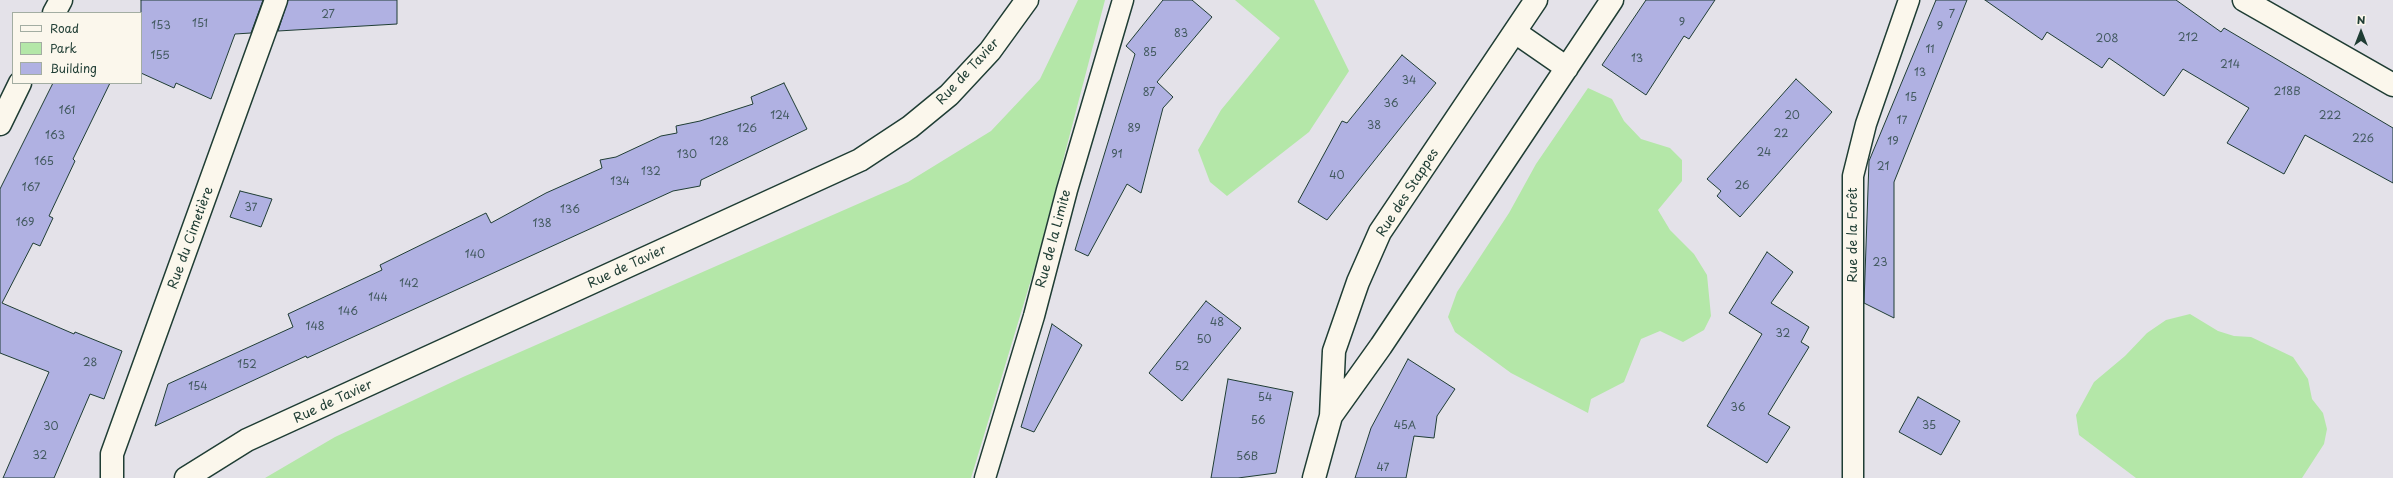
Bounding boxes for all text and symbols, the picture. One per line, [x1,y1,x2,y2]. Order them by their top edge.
house number: 27 [321,8,335,22]
house number: 7 [1949,8,1955,22]
text: N [2357,11,2365,28]
legend [12,12,142,84]
north arrow [2341,12,2381,52]
house number: 9 [1679,16,1685,30]
house number: 151 [192,17,208,31]
text: Road [50,19,79,37]
house number: 153 [151,19,171,33]
house number: 9 [1937,20,1943,34]
house number: 83 [1174,27,1188,41]
house number: 212 [2178,31,2198,45]
house number: 208 [2096,32,2118,46]
street label: Rue de Tavier [933,36,1003,108]
text: Park [50,39,77,57]
house number: 11 [1925,43,1935,57]
house number: 85 [1143,46,1157,60]
house number: 155 [150,49,170,63]
house number: 13 [1631,52,1643,66]
house number: 214 [2220,58,2240,72]
text: Building [50,59,97,77]
house number: 13 [1914,66,1926,80]
house number: 34 [1402,74,1416,88]
house number: 218B [2274,85,2300,99]
house number: 87 [1143,86,1155,100]
house number: 15 [1905,91,1917,105]
house number: 36 [1384,97,1398,111]
house number: 161 [59,104,75,118]
house number: 124 [770,109,790,123]
house number: 20 [1784,109,1800,123]
house number: 222 [2319,109,2341,123]
house number: 17 [1897,114,1907,128]
house number: 38 [1367,119,1381,133]
house number: 126 [737,122,757,136]
house number: 89 [1127,122,1141,136]
house number: 22 [1774,127,1788,141]
house number: 163 [45,129,65,143]
house number: 226 [2352,132,2374,146]
house number: 128 [709,135,729,149]
house number: 19 [1887,135,1899,149]
street label: Rue des Stappes [1374,146,1442,240]
house number: 24 [1757,146,1771,160]
house number: 130 [677,148,697,162]
house number: 91 [1111,148,1123,162]
house number: 165 [34,155,54,169]
house number: 21 [1877,160,1889,174]
house number: 132 [641,165,661,179]
house number: 40 [1329,169,1345,183]
house number: 134 [610,175,630,189]
house number: 26 [1734,179,1750,193]
house number: 167 [22,181,40,195]
street label: Rue du Cimetière [165,185,217,291]
street label: Rue de la Forêt [1845,187,1861,283]
street label: Rue de la Limite [1033,188,1075,290]
house number: 37 [245,201,257,215]
house number: 136 [560,203,580,217]
house number: 169 [16,216,34,230]
house number: 138 [532,217,552,231]
street label: Rue de Tavier [585,242,669,292]
house number: 140 [465,248,485,262]
house number: 23 [1873,256,1887,270]
house number: 142 [399,277,419,291]
house number: 144 [368,291,388,305]
house number: 146 [338,305,358,319]
house number: 48 [1210,316,1224,330]
house number: 148 [305,320,325,334]
house number: 32 [1776,327,1790,341]
house number: 50 [1196,333,1212,347]
house number: 28 [83,356,97,370]
house number: 152 [237,358,257,372]
house number: 52 [1175,360,1189,374]
street label: Rue de Tavier [291,377,375,427]
house number: 154 [188,380,208,394]
house number: 54 [1258,391,1272,405]
house number: 36 [1731,401,1745,415]
house number: 56 [1251,414,1265,428]
house number: 45A [1394,419,1416,433]
house number: 35 [1922,419,1936,433]
house number: 30 [43,420,59,434]
house number: 32 [33,449,47,463]
house number: 56B [1236,450,1258,464]
house number: 47 [1377,461,1389,475]

